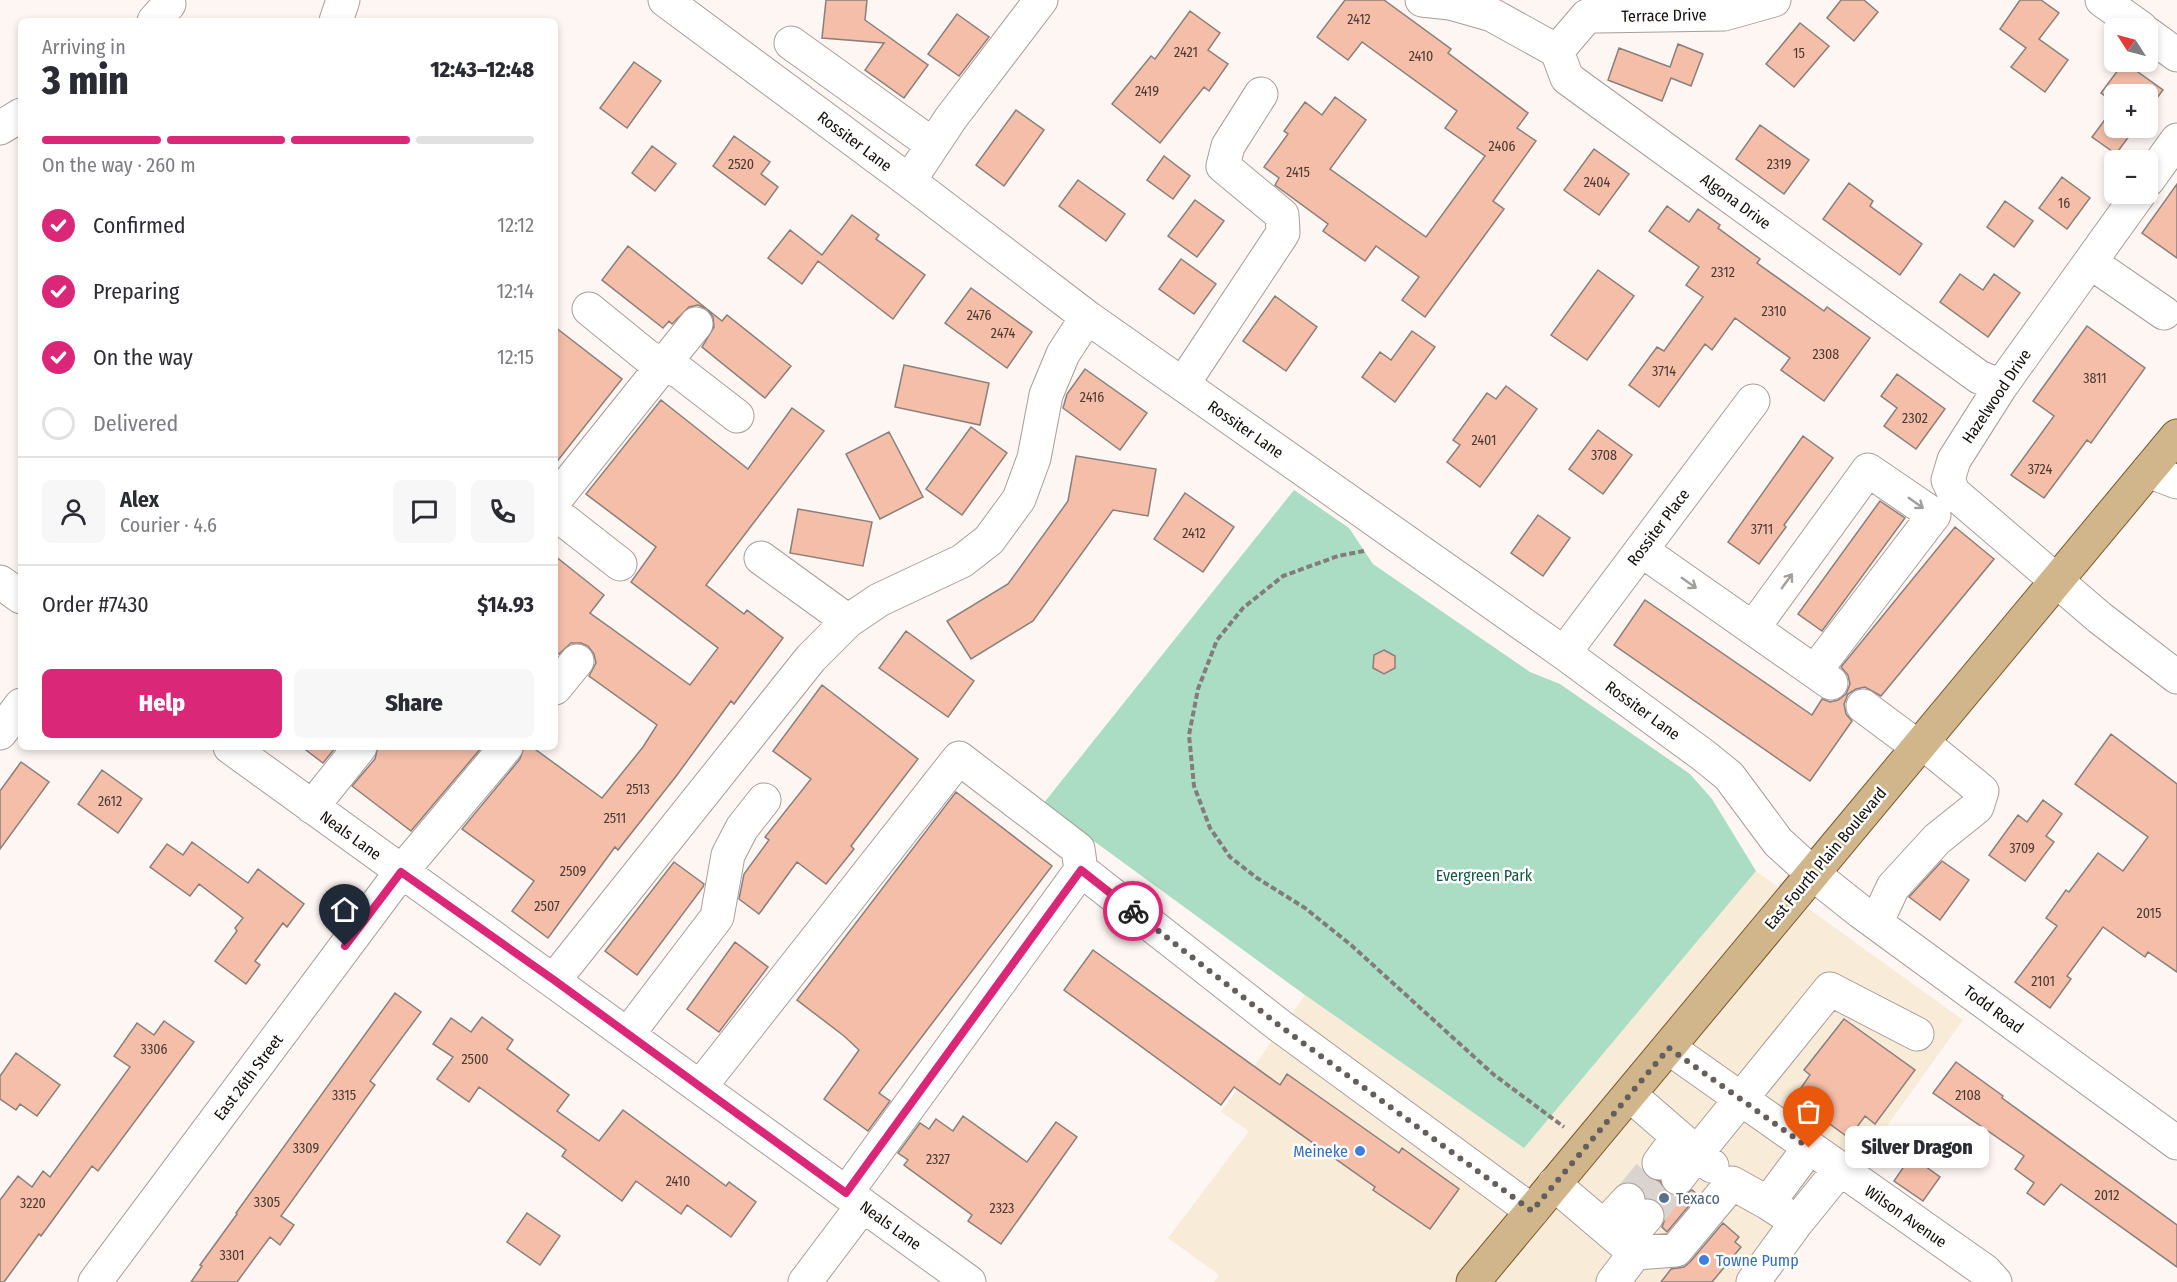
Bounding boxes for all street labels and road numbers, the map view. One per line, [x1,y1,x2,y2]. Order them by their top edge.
street label: Terrace Drive [1621,5,1707,26]
street label: Rossiter Lane [814,107,896,175]
street label: Algona Drive [1697,170,1775,233]
street label: Hazelwood Drive [1958,346,2035,447]
street label: Rossiter Lane [1204,396,1287,462]
street label: Rossiter Place [1623,485,1694,569]
street label: Rossiter Lane [1602,677,1684,744]
street label: East Fourth Plain Boulevard [1760,783,1890,933]
street label: Neals Lane [316,807,385,864]
street label: Todd Road [1960,981,2027,1037]
street label: East 26th Street [210,1030,287,1124]
street label: Wilson Avenue [1861,1181,1950,1252]
street label: Neals Lane [856,1197,925,1254]

